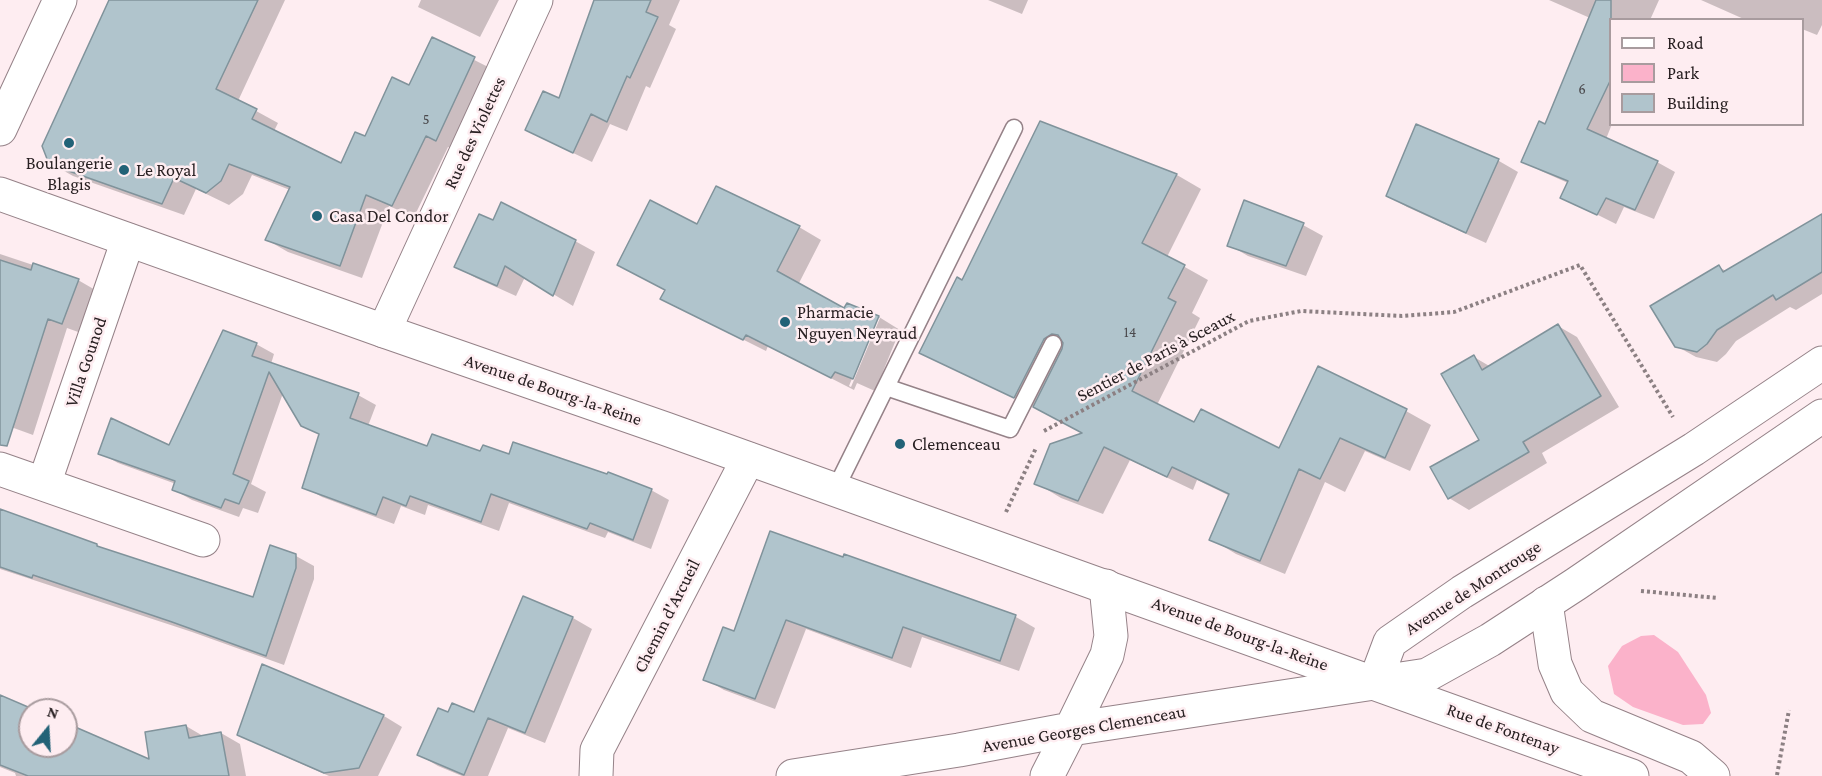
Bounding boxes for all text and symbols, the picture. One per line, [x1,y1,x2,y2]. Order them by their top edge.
legend [1609,18,1804,126]
text: Road [1667,33,1704,53]
text: Park [1667,63,1699,83]
street label: Rue des Violettes [440,73,510,193]
house number: 6 [1578,80,1586,98]
text: Building [1667,93,1728,113]
house number: 5 [422,110,430,128]
marker: Boulangerie Blagis [62,136,76,150]
place label: Boulangerie Blagis [26,152,112,195]
place label: Le Royal [136,159,196,181]
marker: Le Royal [117,163,131,177]
place label: Casa Del Condor [329,205,449,227]
marker: Casa Del Condor [310,209,324,223]
place label: Pharmacie Nguyen Neyraud [797,301,917,344]
street label: Sentier de Paris à Sceaux [1073,305,1239,407]
street label: Villa Gounod [61,314,111,410]
marker: Pharmacie Nguyen Neyraud [778,315,792,329]
house number: 14 [1124,323,1136,341]
street label: Avenue de Bourg-la-Reine [461,349,645,431]
place label: Clemenceau [912,433,1000,455]
marker: Clemenceau [893,437,907,451]
street label: Avenue de Montrouge [1401,536,1545,640]
street label: Chemin d'Arcueil [629,556,705,676]
street label: Avenue de Bourg-la-Reine [1149,592,1331,676]
north arrow [18,698,78,758]
street label: Rue de Fontenay [1444,699,1562,759]
street label: Avenue Georges Clemenceau [981,700,1187,758]
text: N [45,703,61,722]

